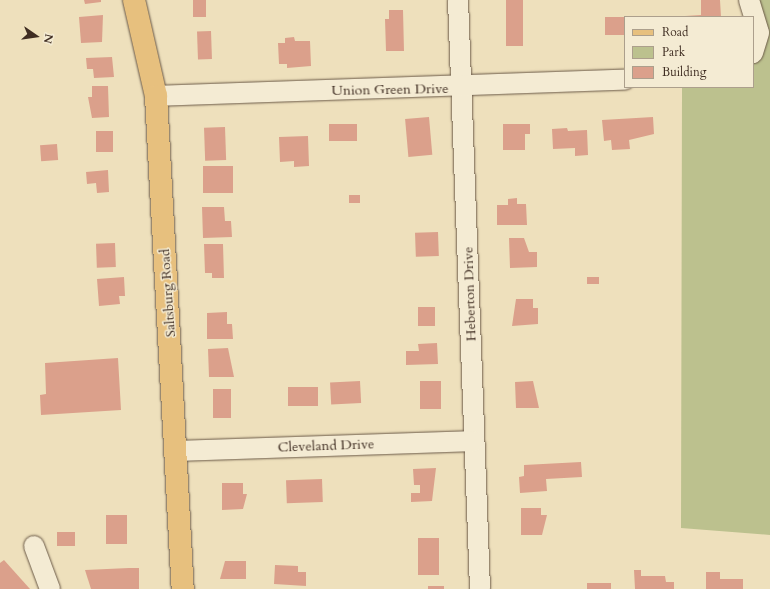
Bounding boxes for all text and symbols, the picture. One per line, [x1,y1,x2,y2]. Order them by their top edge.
north arrow [16,16,56,56]
legend [624,16,754,88]
text: Road [662,24,688,40]
text: N [40,32,57,45]
text: Park [662,44,685,60]
text: Building [662,64,706,80]
street label: Union Green Drive [331,81,449,99]
street label: Heberton Drive [460,246,480,342]
street label: Saltsburg Road [157,248,179,338]
street label: Cleveland Drive [277,436,375,456]

